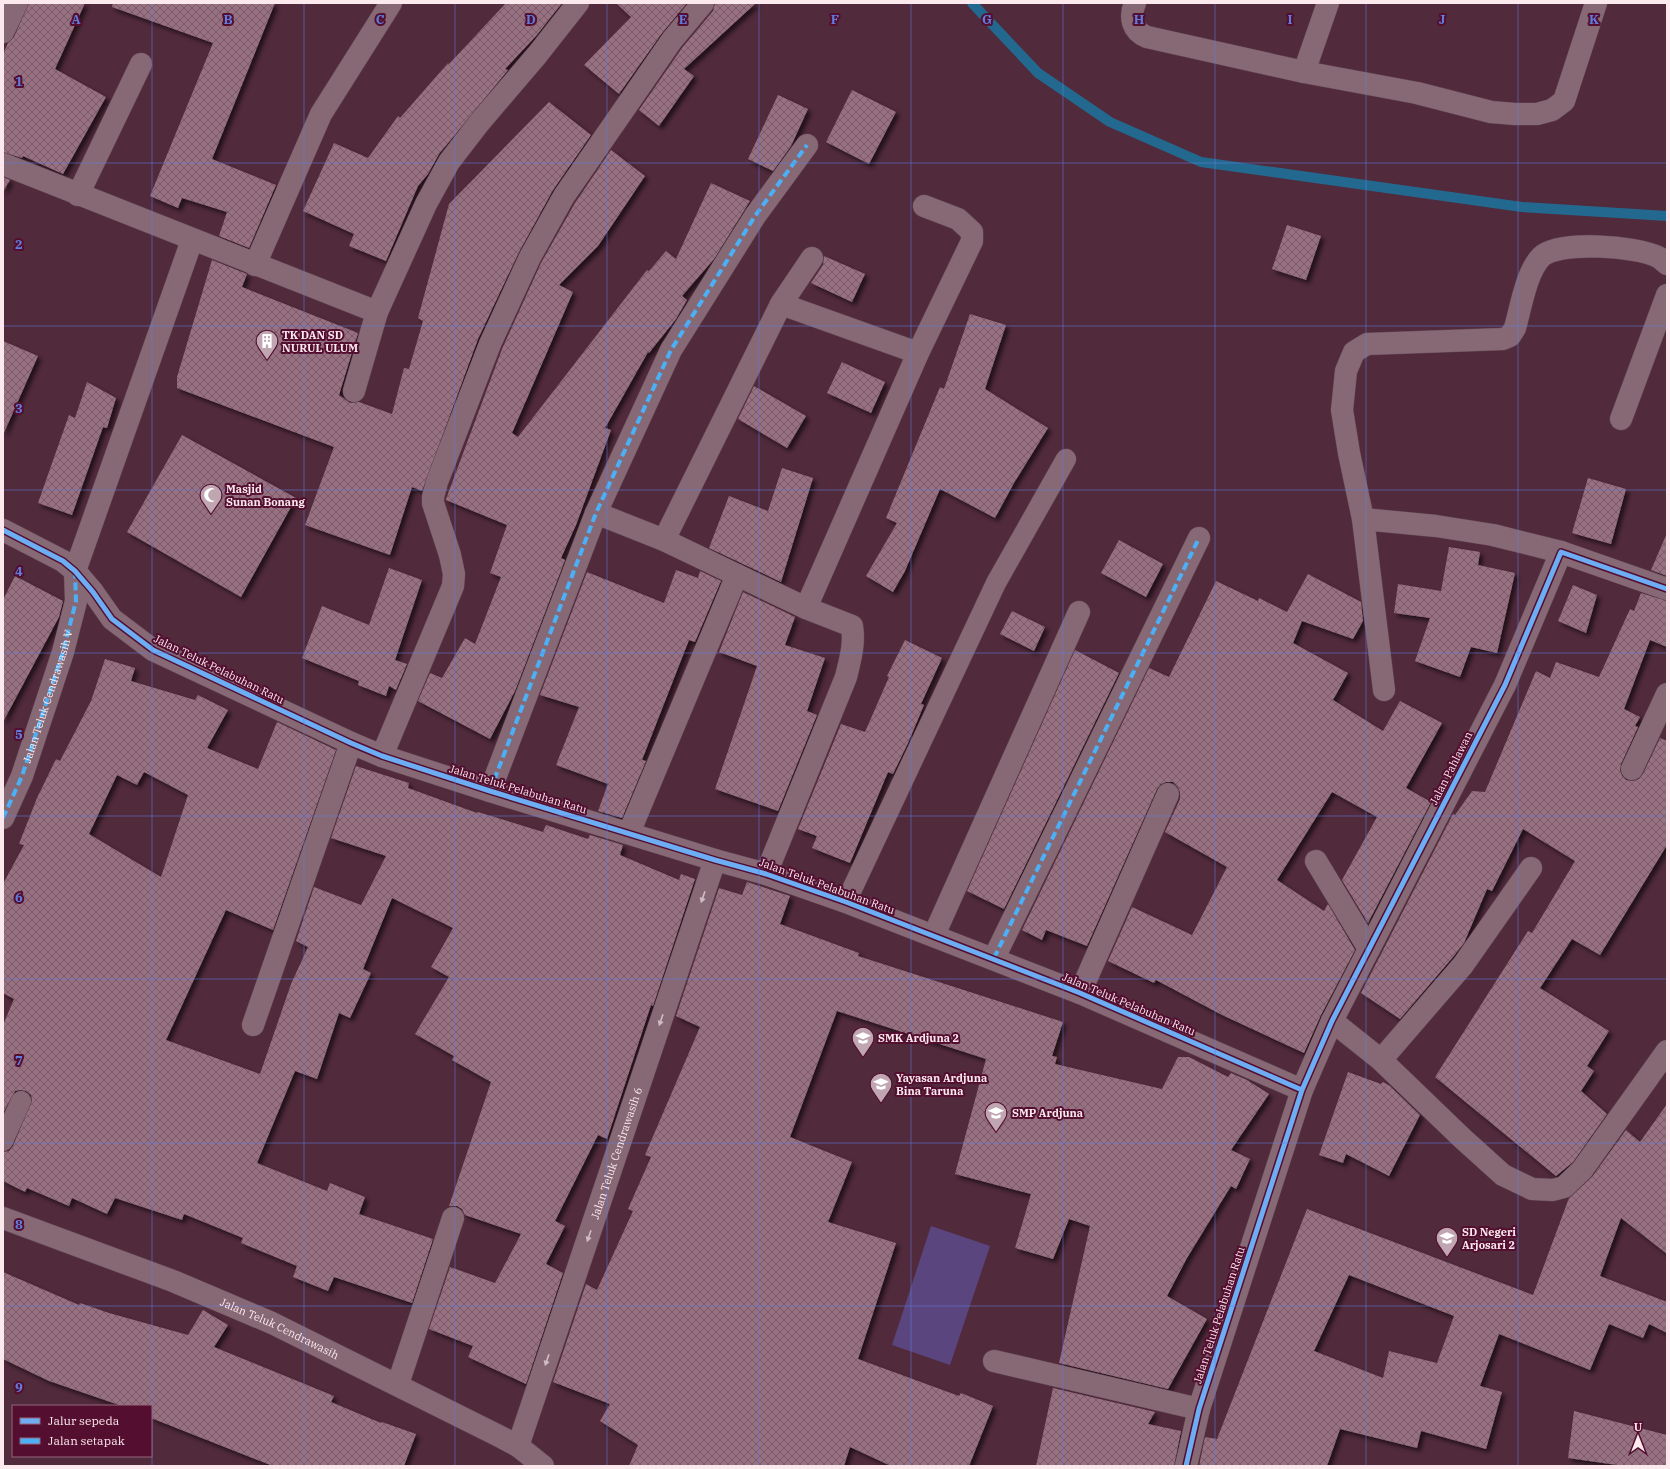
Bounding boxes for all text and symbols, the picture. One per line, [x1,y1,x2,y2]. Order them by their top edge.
text: A [71,11,81,28]
text: B [223,11,233,28]
text: C [376,11,385,28]
text: D [526,11,536,28]
text: E [679,11,687,28]
text: F [831,11,839,28]
text: G [982,11,992,28]
text: H [1134,11,1145,28]
text: I [1288,11,1293,28]
text: J [1439,11,1446,28]
text: K [1589,11,1599,28]
text: 1 [15,73,23,90]
text: 2 [15,236,23,253]
building icon: TK DAN SD NURUL ULUM [254,328,280,361]
place label: TK DAN SD NURUL ULUM [282,328,358,355]
text: 3 [15,400,23,417]
mosque icon: Masjid Sunan Bonang [198,482,224,515]
place label: Masjid Sunan Bonang [226,482,305,509]
text: 4 [15,563,23,580]
street label: Jalan Teluk Cendrawasih V [20,627,76,765]
street label: Jalan Teluk Pelabuhan Ratu [152,631,287,707]
text: 5 [15,726,23,743]
street label: Jalan Pahlawan [1427,729,1475,807]
street label: Jalan Teluk Pelabuhan Ratu [448,761,589,817]
street label: Jalan Teluk Pelabuhan Ratu [757,855,897,917]
text: 6 [15,889,23,906]
one-way arrow [700,891,706,903]
street label: Jalan Teluk Pelabuhan Ratu [1060,970,1198,1038]
one-way arrow [658,1015,664,1027]
school or university icon: SMK Ardjuna 2 [850,1025,876,1058]
place label: SMK Ardjuna 2 [878,1031,959,1045]
text: 7 [15,1052,23,1069]
school or university icon: Yayasan Ardjuna Bina Taruna [868,1071,894,1104]
place label: Yayasan Ardjuna Bina Taruna [896,1071,987,1098]
street label: Jalan Teluk Cendrawasih 6 [588,1085,645,1221]
school or university icon: SMP Ardjuna [983,1100,1009,1133]
place label: SMP Ardjuna [1012,1106,1083,1120]
text: 8 [15,1216,23,1233]
school or university icon: SD Negeri Arjosari 2 [1434,1225,1460,1258]
place label: SD Negeri Arjosari 2 [1462,1225,1516,1252]
one-way arrow [585,1231,591,1243]
street label: Jalan Teluk Pelabuhan Ratu [1190,1245,1248,1385]
street label: Jalan Teluk Cendrawasih [218,1295,341,1362]
one-way arrow [544,1354,550,1366]
text: 9 [15,1379,23,1396]
legend [12,1405,152,1457]
text: Jalur sepeda [48,1413,120,1428]
north arrow [1618,1417,1658,1457]
text: U [1634,1420,1643,1434]
text: Jalan setapak [48,1433,125,1448]

